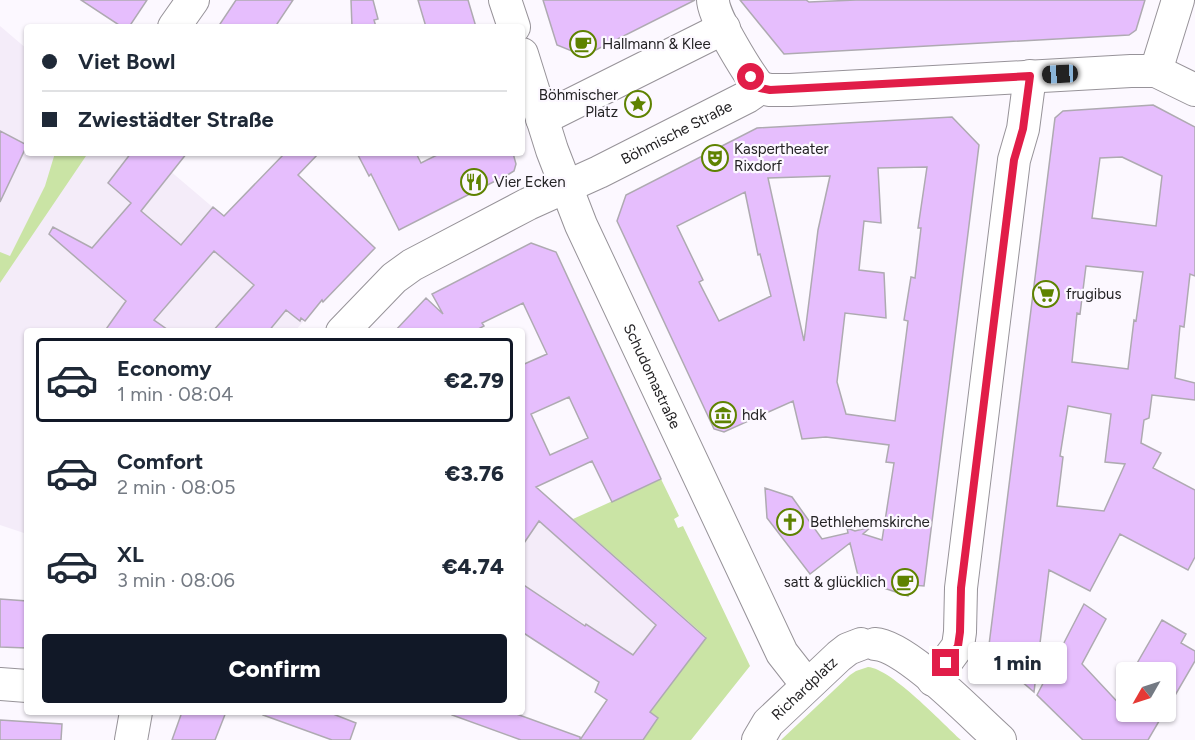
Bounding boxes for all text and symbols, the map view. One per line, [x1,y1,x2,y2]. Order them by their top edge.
cafe icon: Hallmann & Klee [568,29,598,59]
place label: Hallmann & Klee [602,35,711,53]
text: Viet Bowl [78,48,175,75]
route start [737,63,764,90]
car [1042,64,1078,84]
place label: Böhmischer Platz [539,86,618,121]
place icon: Böhmischer Platz [623,89,653,119]
street label: Böhmische Straße [618,97,735,168]
text: Zwiestädter Straße [78,106,274,133]
place label: Kaspertheater Rixdorf [734,140,829,175]
theatre icon: Kaspertheater Rixdorf [700,143,730,173]
restaurant icon: Vier Ecken [459,167,489,197]
place label: Vier Ecken [494,173,566,191]
supermarket icon: frugibus [1031,279,1061,309]
place label: frugibus [1066,285,1121,303]
street label: Schudomastraße [620,321,684,432]
icon: car [45,353,99,407]
text: Economy [117,355,212,382]
text: €2.79 [444,367,504,394]
text: 1 min · 08:04 [117,382,233,406]
museum icon: hdk [708,400,738,430]
place label: hdk [742,406,767,424]
icon: car [45,446,99,500]
text: Comfort [117,448,203,475]
text: €3.76 [445,460,504,487]
text: 2 min · 08:05 [117,475,235,499]
church icon: Bethlehemskirche [775,507,805,537]
place label: Bethlehemskirche [810,513,930,531]
icon: car [45,539,99,593]
text: XL [117,541,144,568]
text: €4.74 [442,553,504,580]
cafe icon: satt & glücklich [890,567,920,597]
text: 3 min · 08:06 [117,568,235,592]
place label: satt & glücklich [784,573,886,591]
button: Confirm [42,634,507,703]
callout: 1 min [967,642,1066,684]
route end [932,649,959,676]
text: 1 min [994,651,1041,675]
street label: Richardplatz [768,653,841,724]
north arrow [1116,662,1176,722]
map controls [1116,662,1176,722]

